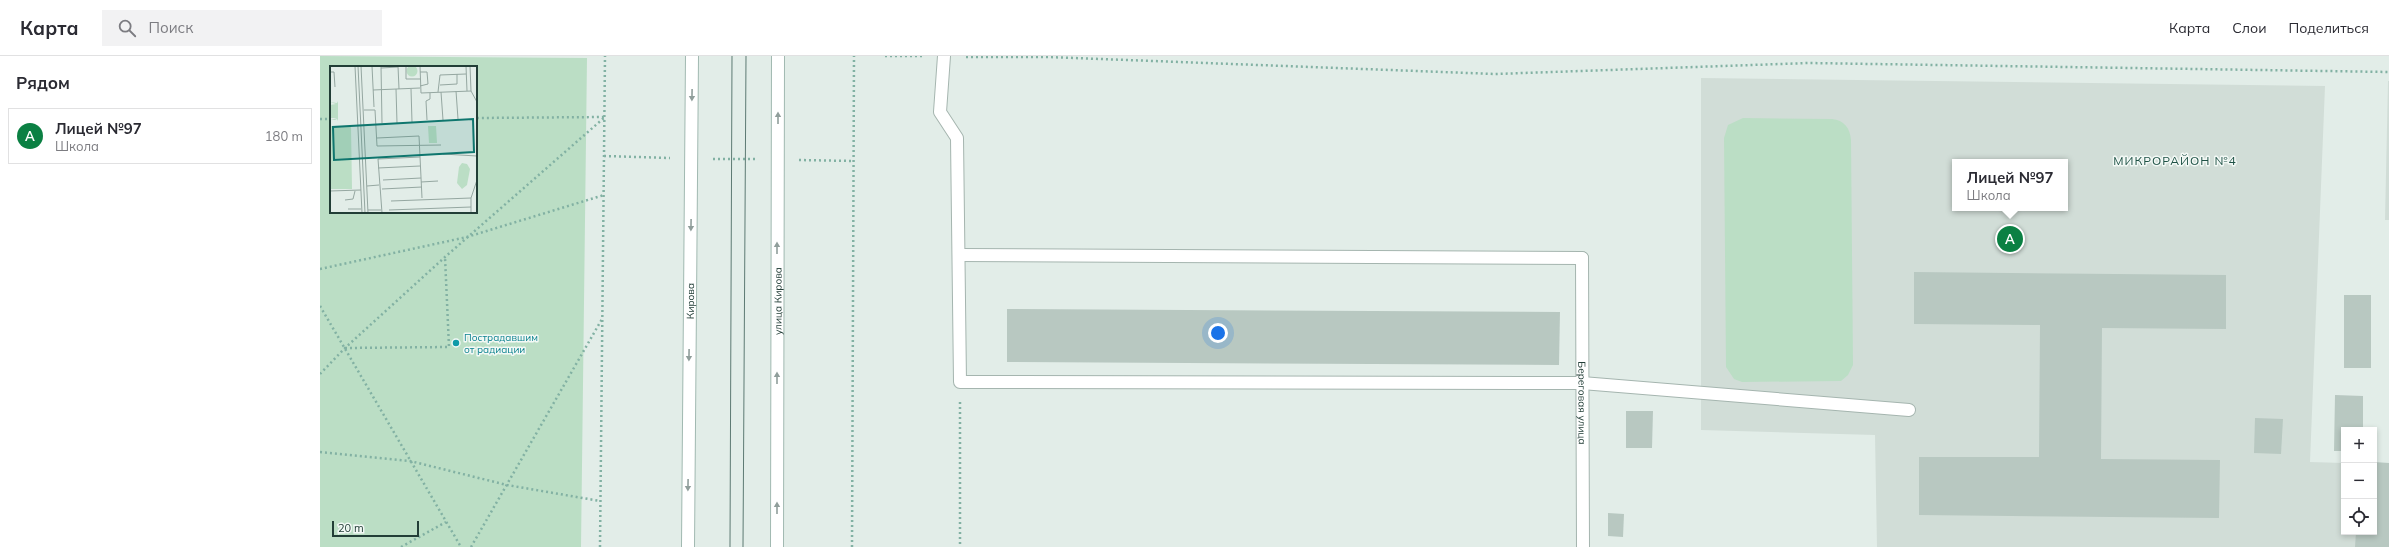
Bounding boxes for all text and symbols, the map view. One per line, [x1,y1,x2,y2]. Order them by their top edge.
search box [102,10,382,46]
text: Карта [20,16,78,40]
icon: search [116,17,138,39]
text: Поиск [148,18,193,37]
text: Карта [2169,19,2210,37]
text: Слои [2232,19,2267,37]
text: Поделиться [2289,19,2369,37]
inset map [330,66,477,213]
text: Рядом [16,72,70,93]
one-way arrow [689,89,695,102]
one-way arrow [775,111,781,124]
text: Лицей №97 [55,119,142,138]
text: A [25,128,35,144]
text: 180 m [265,128,303,144]
text: Школа [55,138,99,154]
district label: МИКРОРАЙОН №4 [2113,153,2237,168]
popup [1952,159,2068,211]
text: Лицей №97 [1967,168,2053,187]
text: Школа [1967,187,2011,203]
one-way arrow [687,219,694,231]
pin: A [1997,224,2023,254]
one-way arrow [774,241,780,254]
street label: улица Кирова [771,267,784,335]
street label: Кирова [683,283,697,319]
your location [1208,323,1228,343]
place label: Пострадавшим от радиации [464,331,538,356]
marker: Пострадавшим от радиации [451,338,461,348]
one-way arrow [686,349,692,362]
street label: Береговая улица [1576,361,1589,445]
one-way arrow [774,371,780,384]
map controls [2341,427,2377,535]
button: + [2341,427,2377,463]
button: − [2341,463,2377,499]
one-way arrow [685,479,691,492]
button: locate [2341,499,2377,535]
one-way arrow [774,501,780,514]
scale bar [332,519,419,538]
text: 20 m [338,521,364,535]

